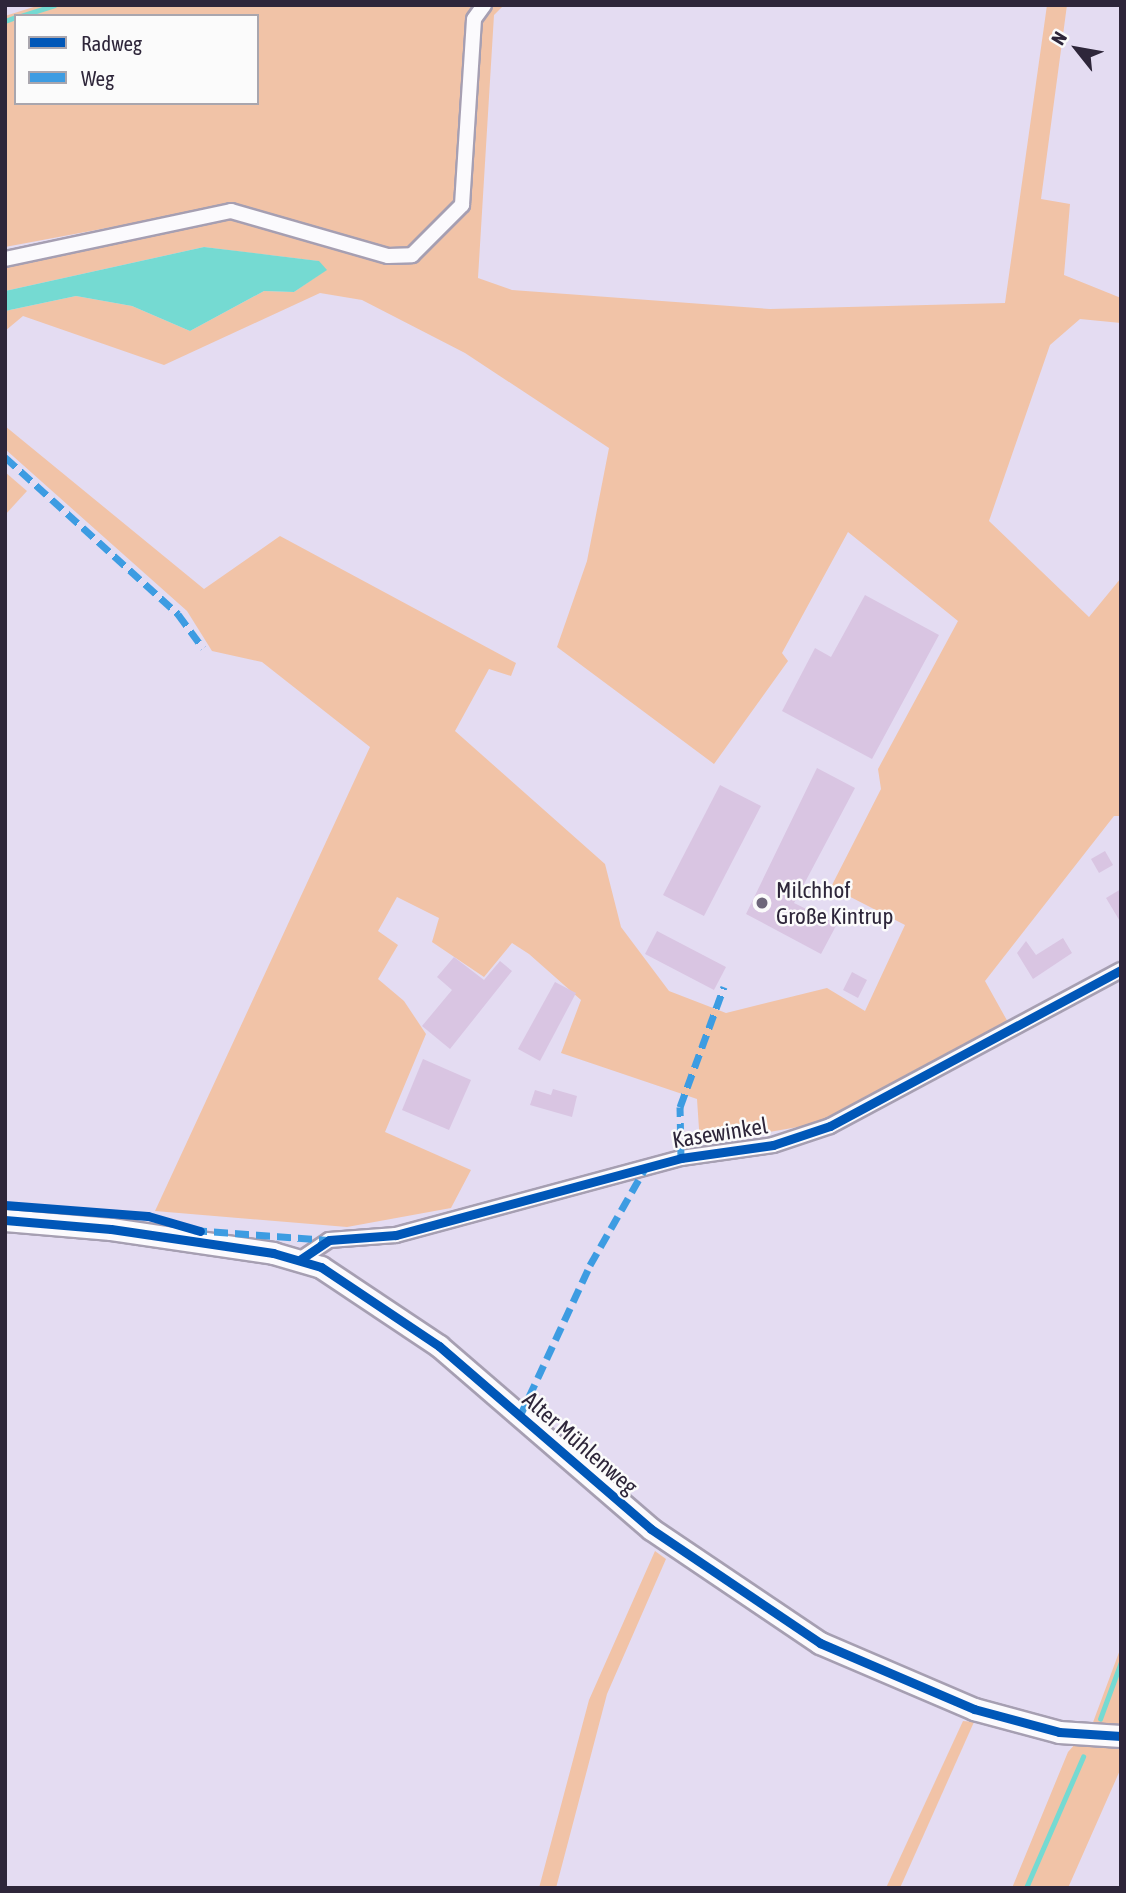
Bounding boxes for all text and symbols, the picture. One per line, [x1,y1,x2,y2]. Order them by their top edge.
legend [14,14,259,105]
north arrow [1042,14,1112,84]
text: N [1047,28,1071,49]
text: Radweg [81,31,142,55]
text: Weg [81,66,114,90]
place label: Milchhof Große Kintrup [776,876,893,930]
marker: Milchhof Große Kintrup [754,895,770,911]
street label: Kasewinkel [670,1112,770,1154]
street label: Alter Mühlenweg [517,1386,643,1500]

